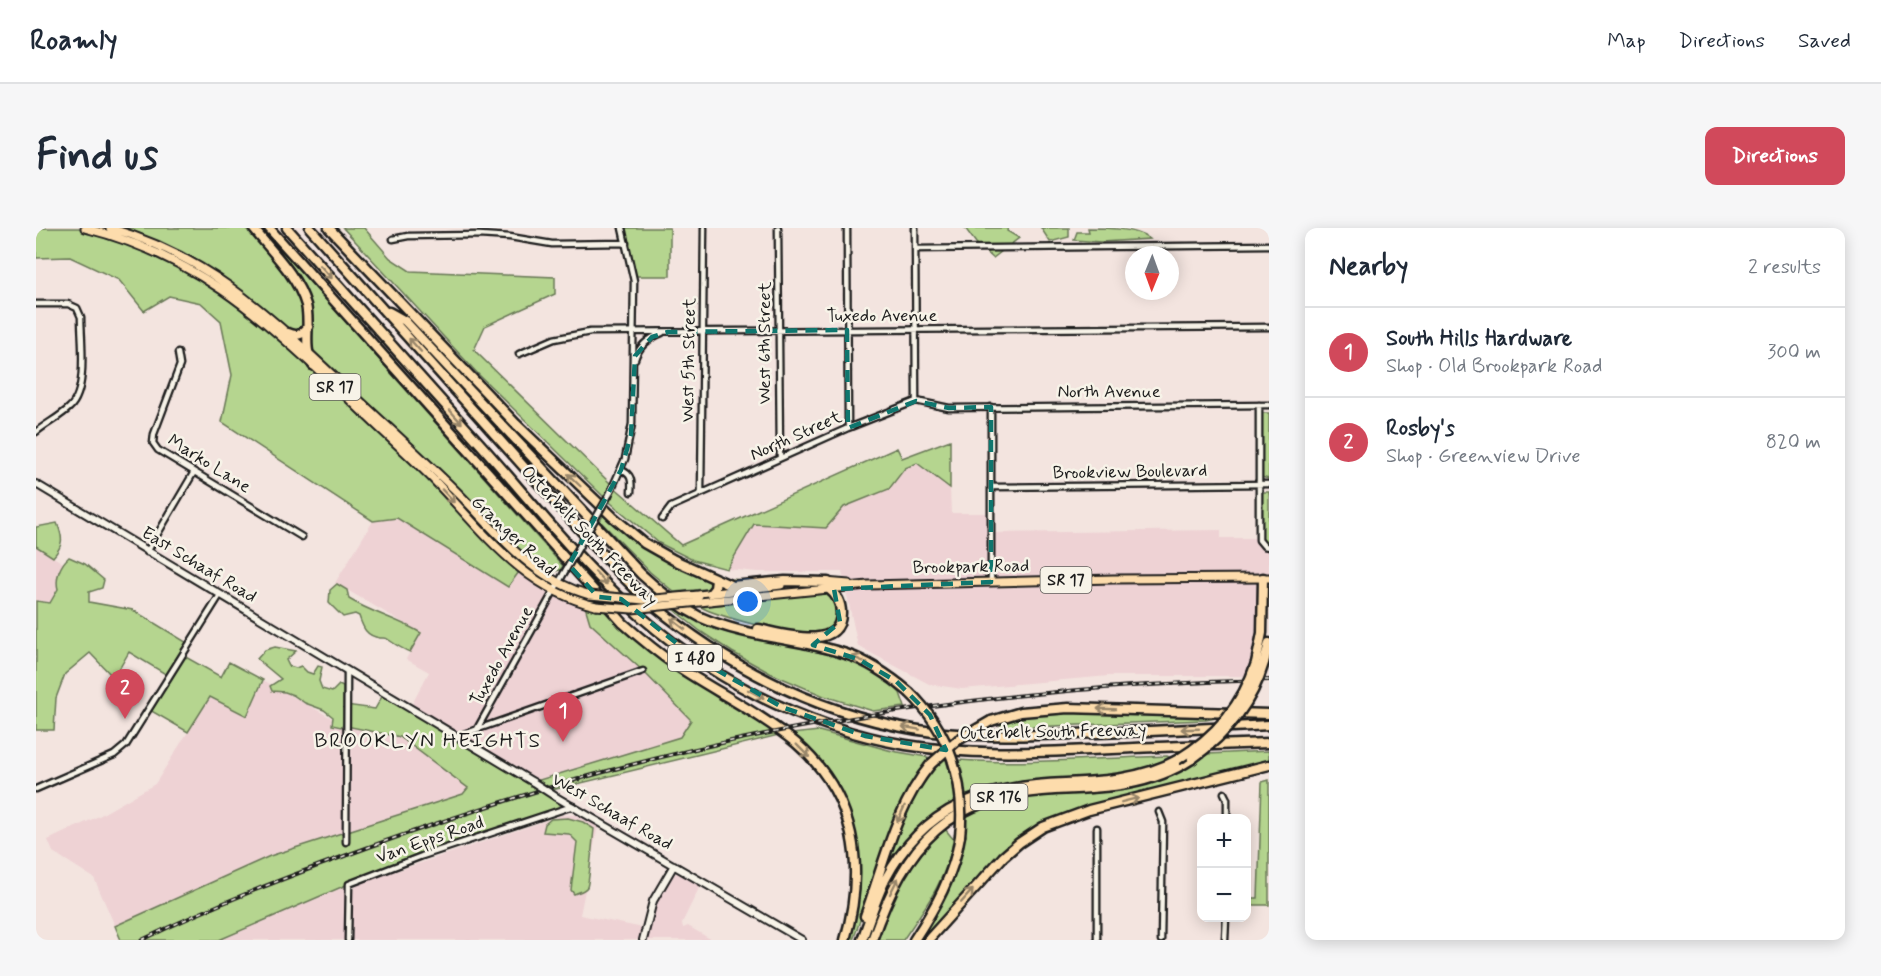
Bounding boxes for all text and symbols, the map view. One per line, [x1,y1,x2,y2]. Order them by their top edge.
text: Roamly [30,23,118,60]
text: Map [1607,27,1646,55]
text: Directions [1679,27,1765,55]
text: Saved [1798,27,1851,55]
button: Directions [1705,127,1845,185]
text: Find us [36,129,158,184]
north arrow [1125,246,1179,300]
text: Nearby [1329,250,1408,284]
text: 2 results [1748,254,1821,281]
one-way arrow [319,264,333,279]
street label: West 6th Street [753,281,777,404]
street label: West 5th Street [676,297,702,422]
street label: Tuxedo Avenue [827,304,938,328]
text: South Hills Hardware [1386,325,1572,353]
one-way arrow [408,338,422,353]
text: 1 [1344,339,1353,366]
text: 300 m [1767,339,1821,366]
text: Shop · Old Brookpark Road [1386,353,1602,380]
road number: SR 17 [310,374,360,400]
street label: North Avenue [1057,380,1161,404]
street label: North Street [746,405,846,467]
one-way arrow [449,409,463,424]
text: Rosby's [1386,415,1455,443]
street label: Marko Lane [163,429,255,499]
text: 2 [1344,429,1353,456]
text: 820 m [1766,429,1821,456]
text: Shop · Greenview Drive [1386,443,1581,470]
street label: Brookview Boulevard [1053,459,1207,485]
street label: Outerbelt South Freeway [515,460,663,612]
one-way arrow [566,473,581,487]
one-way arrow [441,488,456,503]
street label: Granger Road [465,490,561,582]
street label: East Schaaf Road [137,521,261,609]
street label: Brookpark Road [912,554,1030,580]
road number: SR 17 [1040,567,1092,593]
one-way arrow [593,570,608,585]
your location [733,587,762,616]
street label: Tuxedo Avenue [465,602,539,710]
one-way arrow [670,618,686,631]
road number: I 480 [668,645,722,671]
one-way arrow [851,654,870,665]
pin: 2 [106,670,145,719]
one-way arrow [746,689,764,700]
pin: 1 [544,692,582,742]
one-way arrow [1096,704,1116,715]
street label: Outerbelt South Freeway [959,718,1147,746]
one-way arrow [902,722,922,733]
one-way arrow [1180,724,1200,735]
district label: BROOKLYN HEIGHTS [314,727,542,755]
one-way arrow [795,743,810,758]
street label: West Schaaf Road [547,768,677,856]
road number: SR 176 [970,784,1028,810]
one-way arrow [1120,793,1139,805]
one-way arrow [895,804,906,822]
street label: Van Epps Road [373,810,487,870]
map controls [1197,814,1251,922]
button: + [1197,814,1251,868]
button: − [1197,868,1251,922]
one-way arrow [889,877,900,895]
one-way arrow [960,889,974,904]

